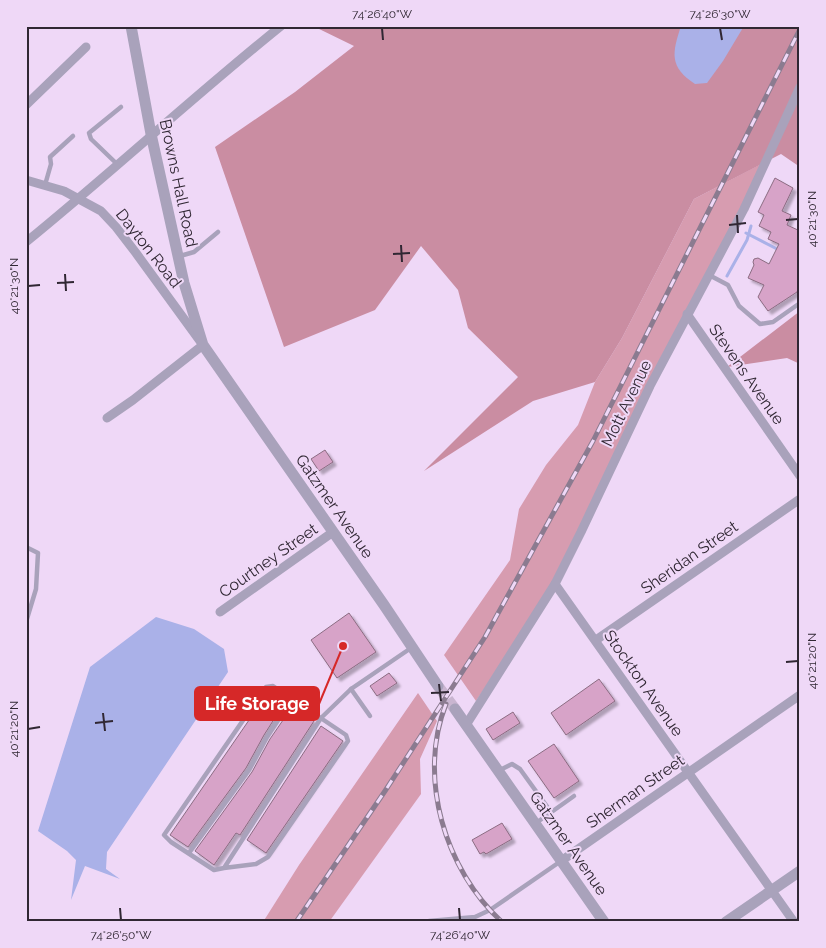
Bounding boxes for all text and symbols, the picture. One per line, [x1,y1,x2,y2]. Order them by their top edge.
text: 74°26'40"W [352,7,413,21]
text: 74°26'30"W [690,7,751,21]
street label: Browns Hall Road [156,117,201,249]
text: 40°21'30"N [805,191,819,247]
street label: Dayton Road [112,205,185,292]
text: 40°21'30"N [7,258,21,314]
street label: Stevens Avenue [705,320,788,428]
street label: Mott Avenue [597,357,656,450]
street label: Gatzmer Avenue [292,451,377,562]
street label: Sheridan Street [637,517,742,598]
street label: Courtney Street [215,519,322,601]
street label: Stockton Avenue [600,626,687,740]
text: 40°21'20"N [805,633,819,689]
callout: Life Storage [195,687,319,720]
text: Life Storage [205,693,310,714]
text: 40°21'20"N [7,701,21,757]
street label: Sherman Street [583,750,688,832]
street label: Gatzmer Avenue [526,788,611,899]
text: 74°26'50"W [91,928,152,942]
text: 74°26'40"W [430,928,491,942]

